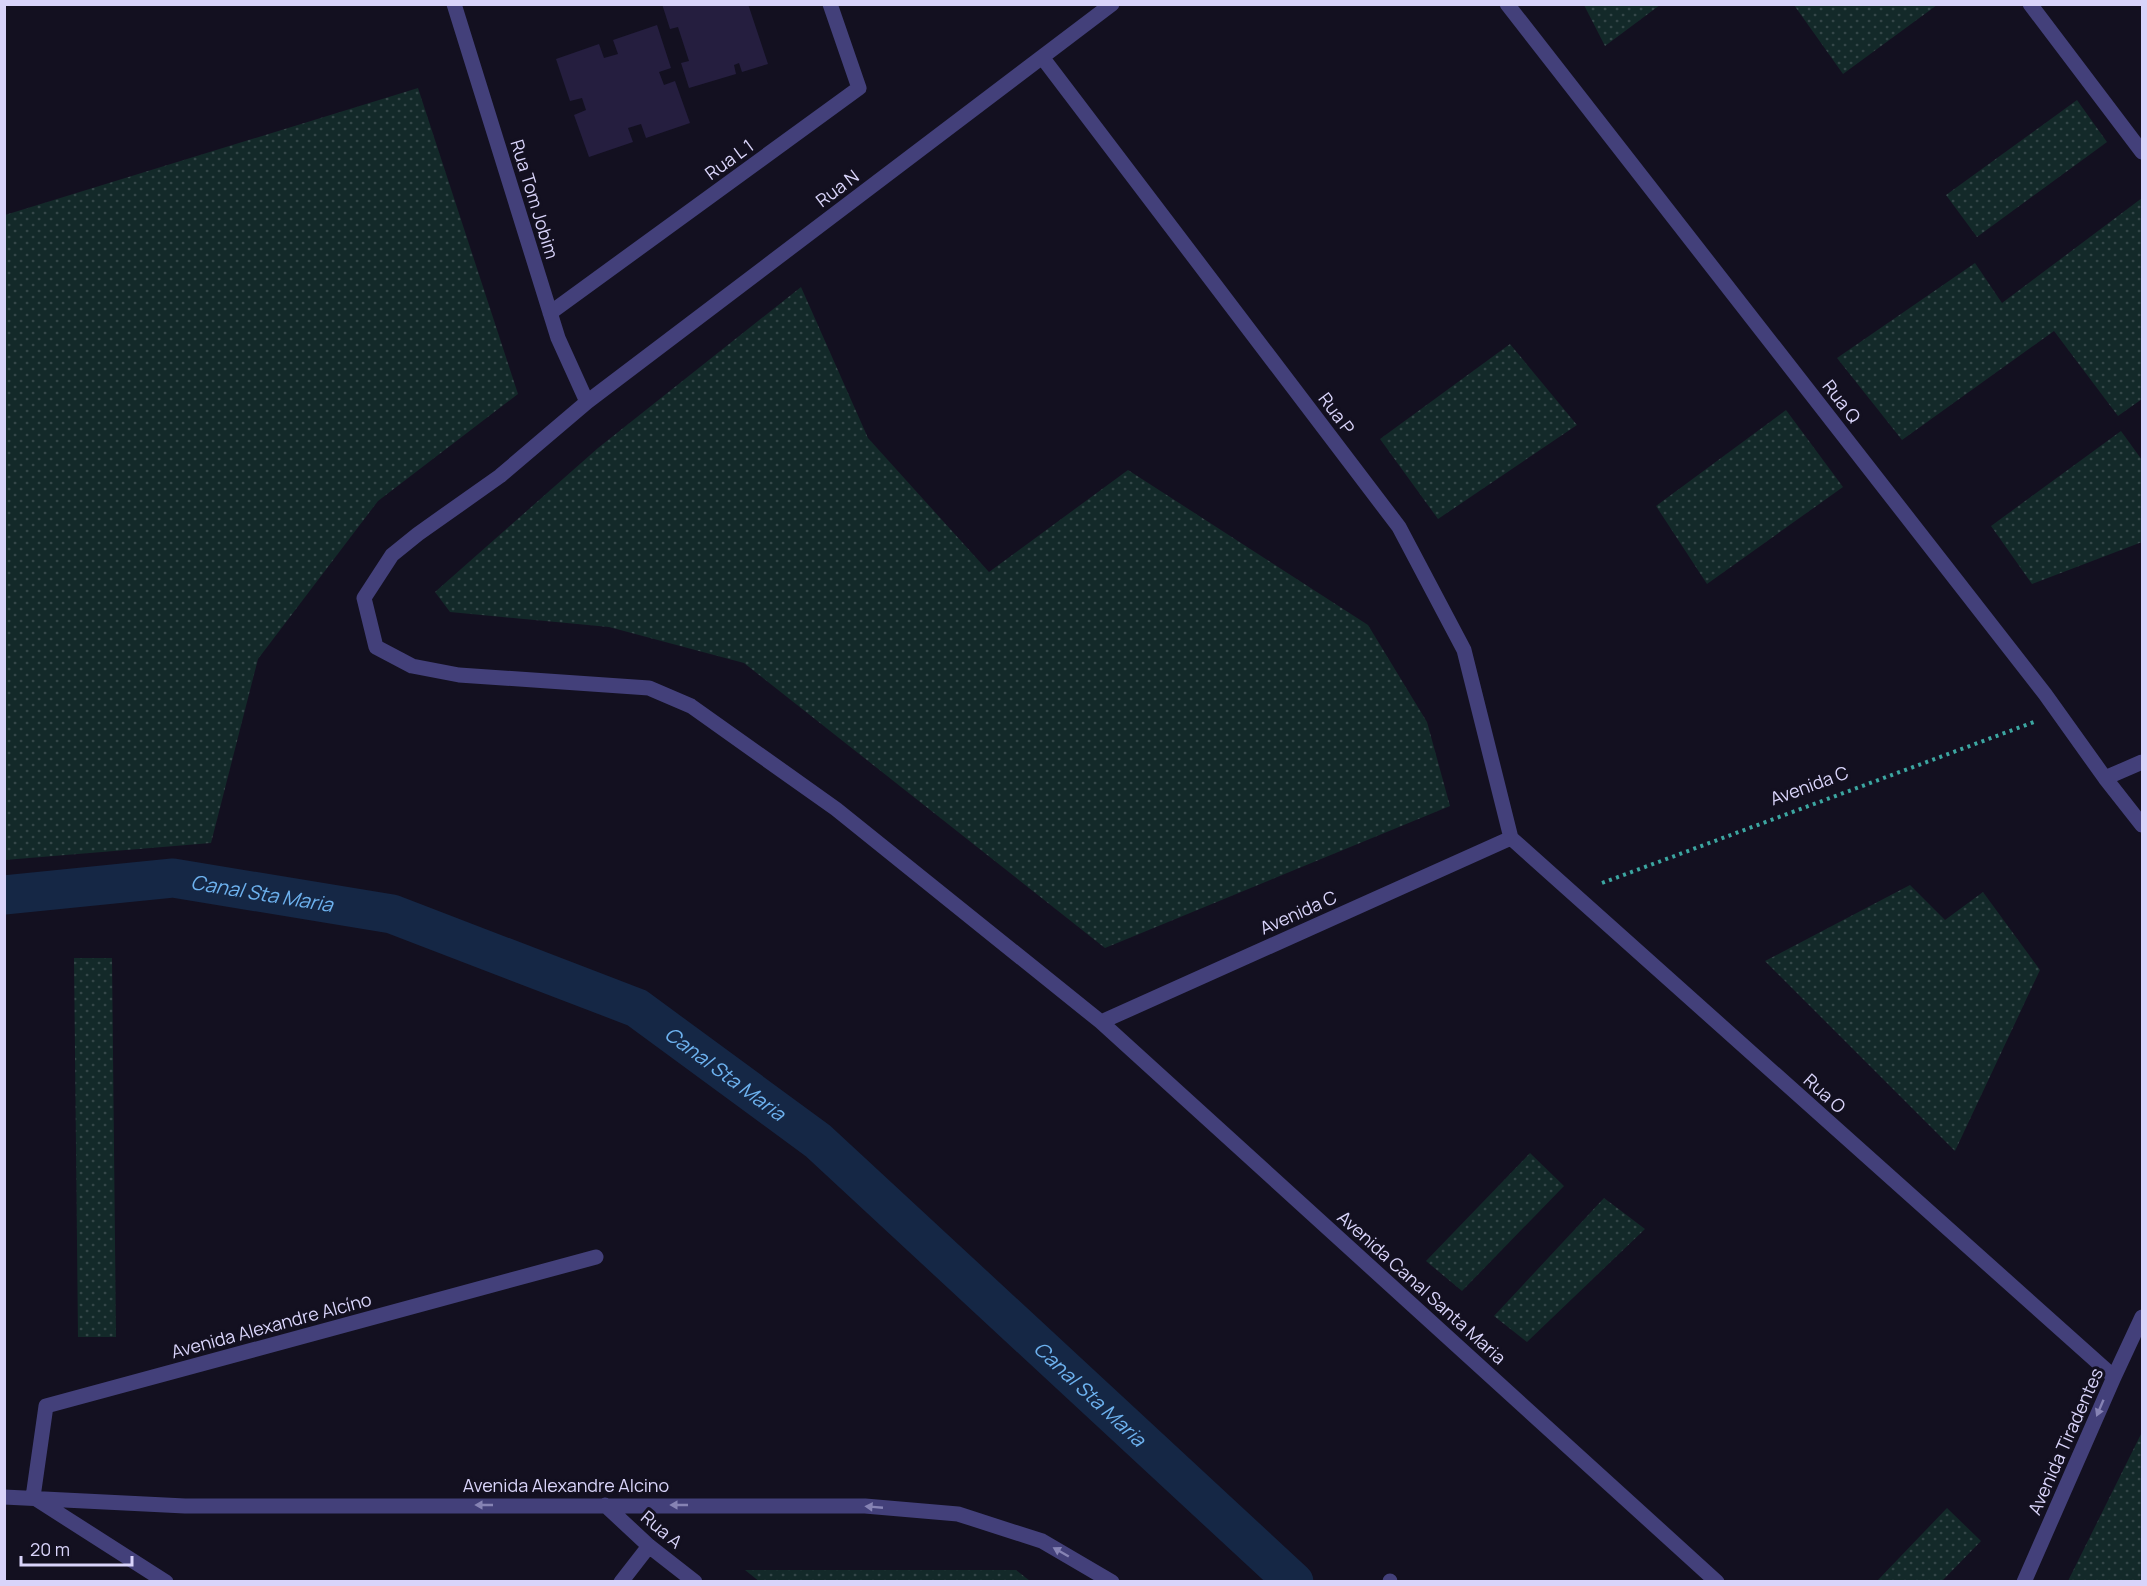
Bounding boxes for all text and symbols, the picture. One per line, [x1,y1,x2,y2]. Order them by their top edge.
street label: Rua L 1 [700,133,758,185]
street label: Rua Tom Jobim [505,136,565,262]
street label: Rua N [811,164,863,212]
street label: Rua Q [1818,374,1866,428]
street label: Rua P [1313,387,1361,439]
street label: Avenida C [1766,760,1852,810]
water label: Canal Sta Maria [189,868,336,918]
street label: Avenida C [1256,884,1340,940]
water label: Canal Sta Maria [660,1020,792,1127]
street label: Rua O [1799,1068,1851,1118]
street label: Avenida Canal Santa Maria [1333,1205,1511,1369]
street label: Avenida Alexandre Alcíno [168,1287,374,1363]
water label: Canal Sta Maria [1028,1335,1153,1453]
street label: Avenida Tiradentes [2022,1364,2108,1518]
one-way arrow [2095,1399,2105,1417]
street label: Avenida Alexandre Alcino [463,1473,669,1497]
one-way arrow [474,1500,493,1510]
one-way arrow [669,1500,688,1510]
one-way arrow [864,1502,883,1512]
street label: Rua A [636,1505,688,1554]
scale bar [21,1529,132,1567]
text: 20 m [30,1537,70,1561]
one-way arrow [1052,1547,1069,1557]

